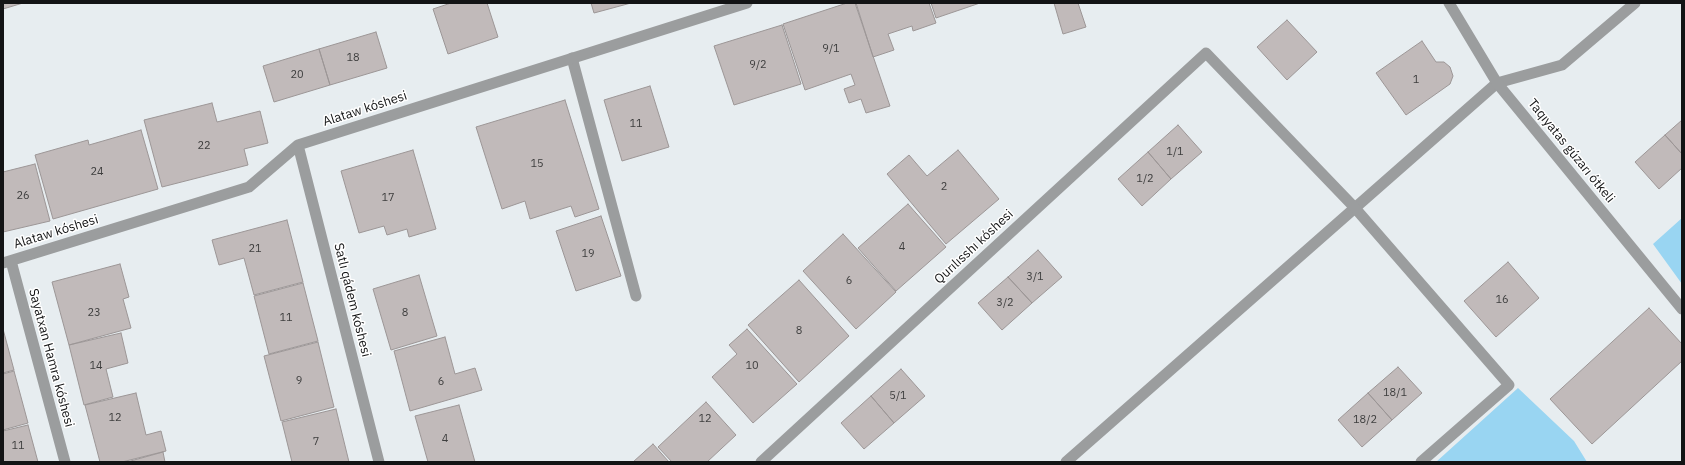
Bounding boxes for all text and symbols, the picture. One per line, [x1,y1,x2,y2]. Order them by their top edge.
house number: 9/1 [822,42,840,56]
house number: 18 [346,51,360,65]
house number: 9/2 [749,58,767,72]
house number: 20 [290,68,304,82]
house number: 1 [1413,73,1419,87]
street label: Alataw kóshesi [321,88,409,130]
street label: Taqıyatas gúzarı ótkeli [1524,96,1618,206]
house number: 11 [629,117,643,131]
house number: 22 [197,139,211,153]
house number: 1/1 [1166,145,1184,159]
house number: 15 [530,157,544,171]
house number: 24 [90,165,104,179]
house number: 1/2 [1136,172,1154,186]
house number: 2 [941,180,947,194]
house number: 26 [16,189,30,203]
house number: 17 [381,191,395,205]
street label: Qurılısshı kóshesi [931,207,1017,287]
street label: Alataw kóshesi [12,212,100,252]
house number: 4 [899,240,905,254]
street label: Satlı qádem kóshesi [330,241,374,359]
house number: 21 [248,242,262,256]
house number: 19 [581,247,595,261]
house number: 3/1 [1026,270,1044,284]
house number: 6 [846,274,852,288]
street label: Sayatxan Hamra kóshesi [25,287,77,429]
house number: 16 [1495,293,1509,307]
house number: 3/2 [996,296,1014,310]
house number: 23 [87,306,101,320]
house number: 8 [402,306,408,320]
house number: 11 [279,311,293,325]
house number: 8 [796,324,802,338]
house number: 14 [89,359,103,373]
house number: 10 [745,359,759,373]
house number: 9 [296,374,302,388]
house number: 6 [438,375,444,389]
house number: 18/1 [1383,386,1407,400]
house number: 5/1 [889,389,907,403]
house number: 12 [108,411,122,425]
house number: 12 [698,412,712,426]
house number: 18/2 [1353,413,1377,427]
house number: 4 [442,432,448,446]
house number: 7 [313,435,319,449]
house number: 11 [11,439,25,453]

